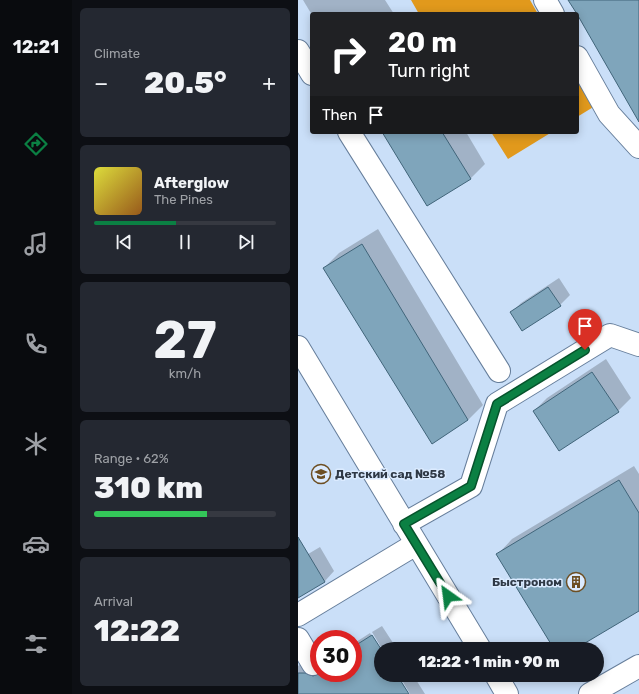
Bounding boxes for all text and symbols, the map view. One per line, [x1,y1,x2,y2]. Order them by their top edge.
text: 20 m [388,26,457,59]
icon: right [322,28,374,80]
text: 12:21 [13,36,59,58]
text: Climate [94,46,140,61]
text: Turn right [388,60,470,82]
text: 20.5° [144,65,227,101]
text: − [94,70,108,97]
text: + [262,70,276,97]
icon: arrive [365,104,387,126]
text: Then [322,106,357,124]
icon: directions [22,130,50,158]
text: Afterglow [154,174,229,192]
text: The Pines [154,192,213,207]
icon: music [22,230,50,258]
icon: previous [113,231,135,253]
icon: pause [174,231,196,253]
icon: next [235,231,257,253]
text: 27 [153,309,217,371]
pin [568,309,602,350]
icon: arrive [574,315,596,337]
icon: phone [22,330,50,358]
text: km/h [169,366,201,381]
icon: climate [22,430,50,458]
text: Range · 62% [94,451,169,466]
school or university icon: Детский сад №58 [310,463,332,485]
place label: Детский сад №58 [335,467,445,481]
text: 310 km [94,470,203,506]
icon: car [22,530,50,558]
building icon: Быстроном [565,571,587,593]
position arrow [427,575,469,617]
place label: Быстроном [492,575,562,589]
text: Arrival [94,594,133,609]
text: 12:22 [94,613,180,649]
icon: filters [22,630,50,658]
speed limit sign: 30 [310,630,362,682]
text: 12:22 · 1 min · 90 m [418,653,560,671]

